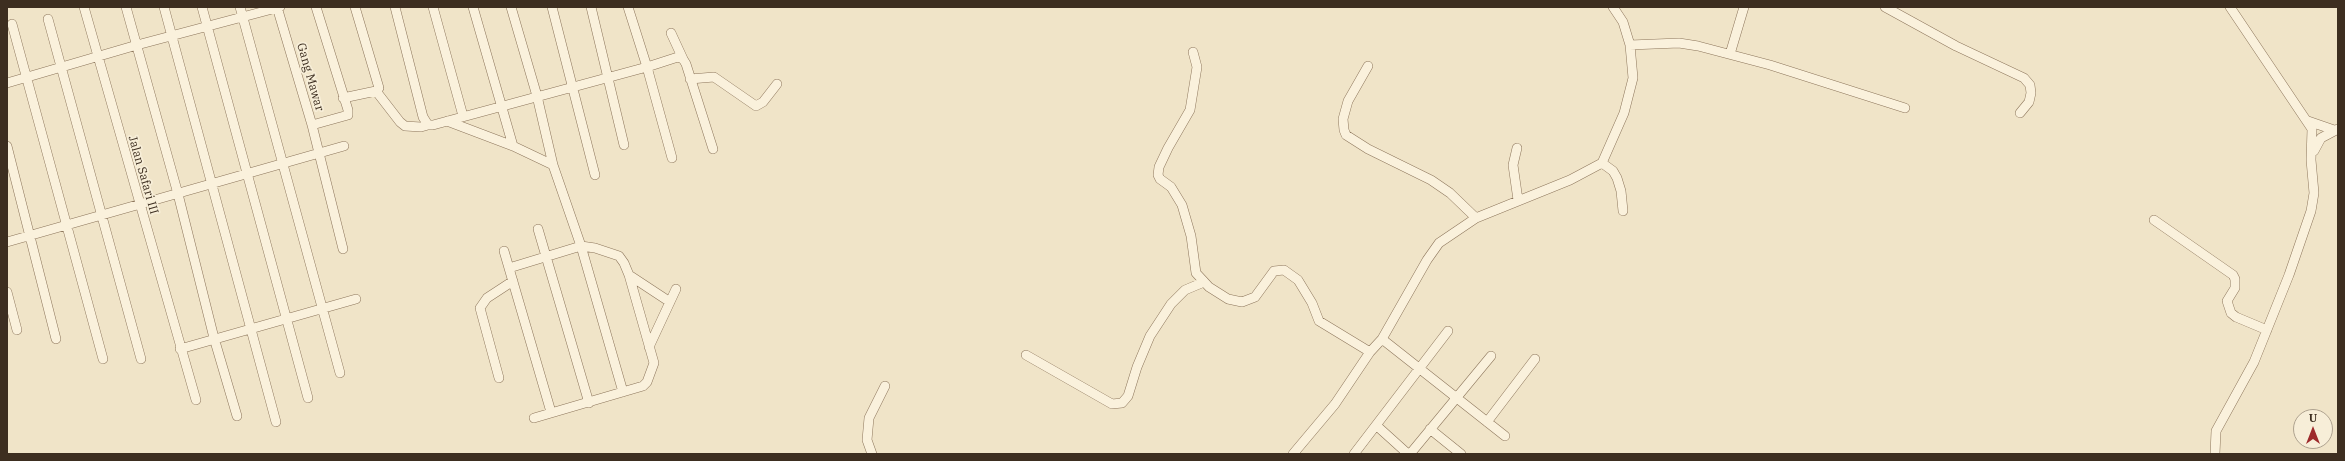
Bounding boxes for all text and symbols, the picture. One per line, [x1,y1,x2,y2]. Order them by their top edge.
street label: Gang Mawar [293,41,327,113]
street label: Jalan Safari III [125,134,161,216]
north arrow [2293,409,2333,449]
text: U [2309,411,2317,425]

